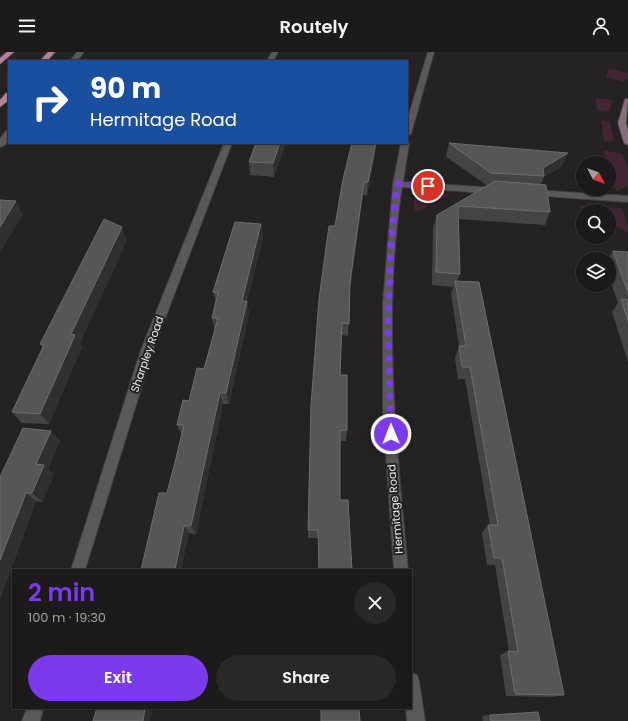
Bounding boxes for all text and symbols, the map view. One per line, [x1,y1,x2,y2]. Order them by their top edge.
text: Routely [280,14,348,39]
icon: menu [16,15,38,37]
icon: person [590,15,612,37]
text: 90 m [90,69,161,108]
icon: right [24,76,76,128]
text: Hermitage Road [90,107,237,132]
north arrow [576,156,616,196]
map controls [576,156,616,292]
pin [411,169,445,203]
icon: arrive [417,175,439,197]
button: search [576,204,616,244]
button: layers [576,252,616,292]
street label: Sharpley Road [126,314,168,394]
position arrow [370,413,412,455]
street label: Hermitage Road [383,464,407,554]
text: 2 min [28,576,95,609]
button: close [354,582,396,624]
text: 100 m · 19:30 [28,608,106,627]
button: Exit [28,655,208,701]
button: Share [216,655,396,701]

